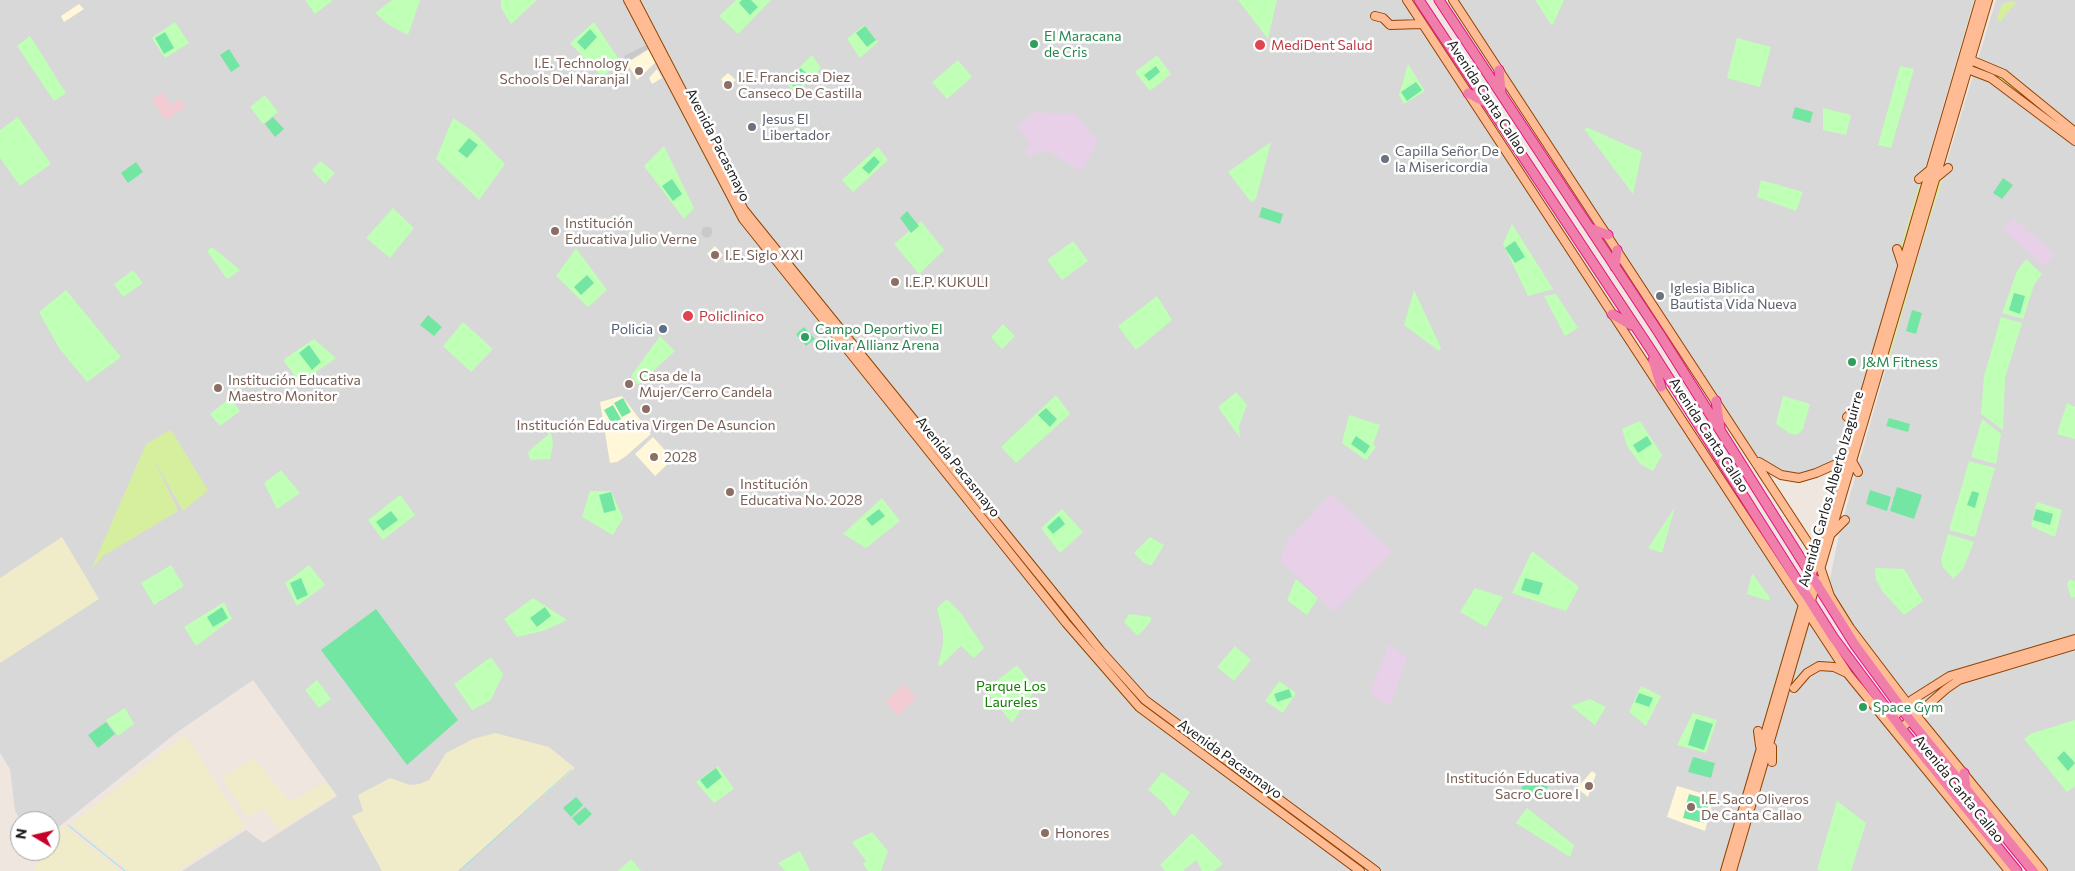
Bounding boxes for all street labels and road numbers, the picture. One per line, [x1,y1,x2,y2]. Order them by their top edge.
street label: Avenida Canta Callao [1444,36,1530,158]
street label: Avenida Pacasmayo [682,86,754,204]
street label: Avenida Canta Callao [1666,374,1752,496]
street label: Avenida Carlos Alberto Izaguirre [1795,389,1867,589]
street label: Avenida Pacasmayo [912,413,1004,521]
street label: Avenida Pacasmayo [1175,716,1285,802]
street label: Avenida Canta Callao [1910,732,2008,846]

